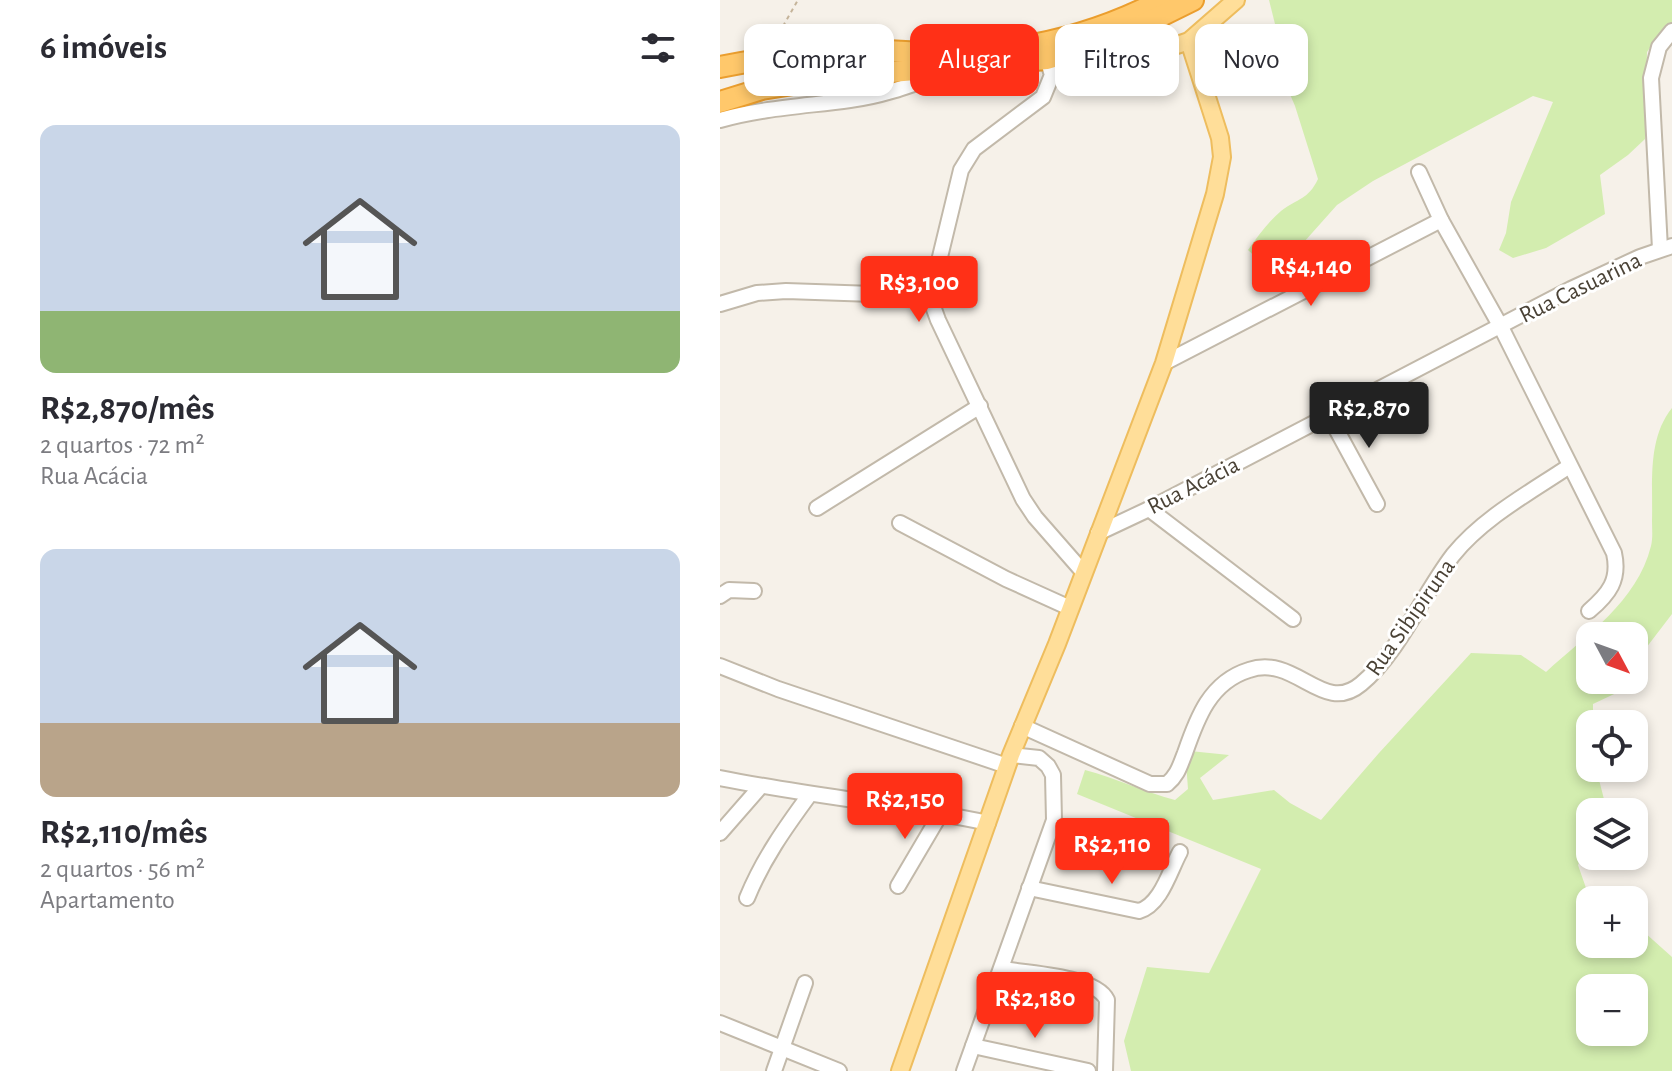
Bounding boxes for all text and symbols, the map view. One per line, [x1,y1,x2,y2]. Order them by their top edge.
chip: Comprar [744,24,894,96]
chip: Alugar [910,24,1039,96]
chip: Filtros [1055,24,1179,96]
chip: Novo [1195,24,1308,96]
icon: filters [636,26,680,70]
text: 6 imóveis [40,31,167,65]
icon: home [288,177,432,321]
pin: R$4,140 [1237,240,1385,308]
street label: Rua Casuarina [1516,248,1645,328]
text: R$4,140 [1270,253,1352,279]
pin: R$3,100 [845,256,993,324]
text: R$3,100 [879,269,959,295]
pin: R$2,870 [1295,382,1443,450]
text: R$2,870/mês [40,392,215,426]
text: R$2,870 [1328,395,1410,421]
text: 2 quartos · 72 m² [40,432,204,458]
street label: Rua Acácia [1144,453,1243,519]
text: Rua Acácia [40,463,148,489]
street label: Rua Sibipiruna [1362,555,1460,680]
icon: home [288,601,432,745]
north arrow [1576,622,1648,694]
map controls [1576,622,1648,1046]
button: locate [1576,710,1648,782]
pin: R$2,150 [831,773,979,841]
text: R$2,150 [865,786,945,812]
button: layers [1576,798,1648,870]
text: R$2,110/mês [40,816,208,850]
pin: R$2,110 [1038,818,1186,886]
text: R$2,110 [1073,831,1151,857]
text: 2 quartos · 56 m² [40,856,205,882]
button: + [1576,886,1648,958]
text: Apartamento [40,887,175,913]
pin: R$2,180 [961,972,1109,1040]
button: − [1576,974,1648,1046]
text: R$2,180 [995,985,1075,1011]

